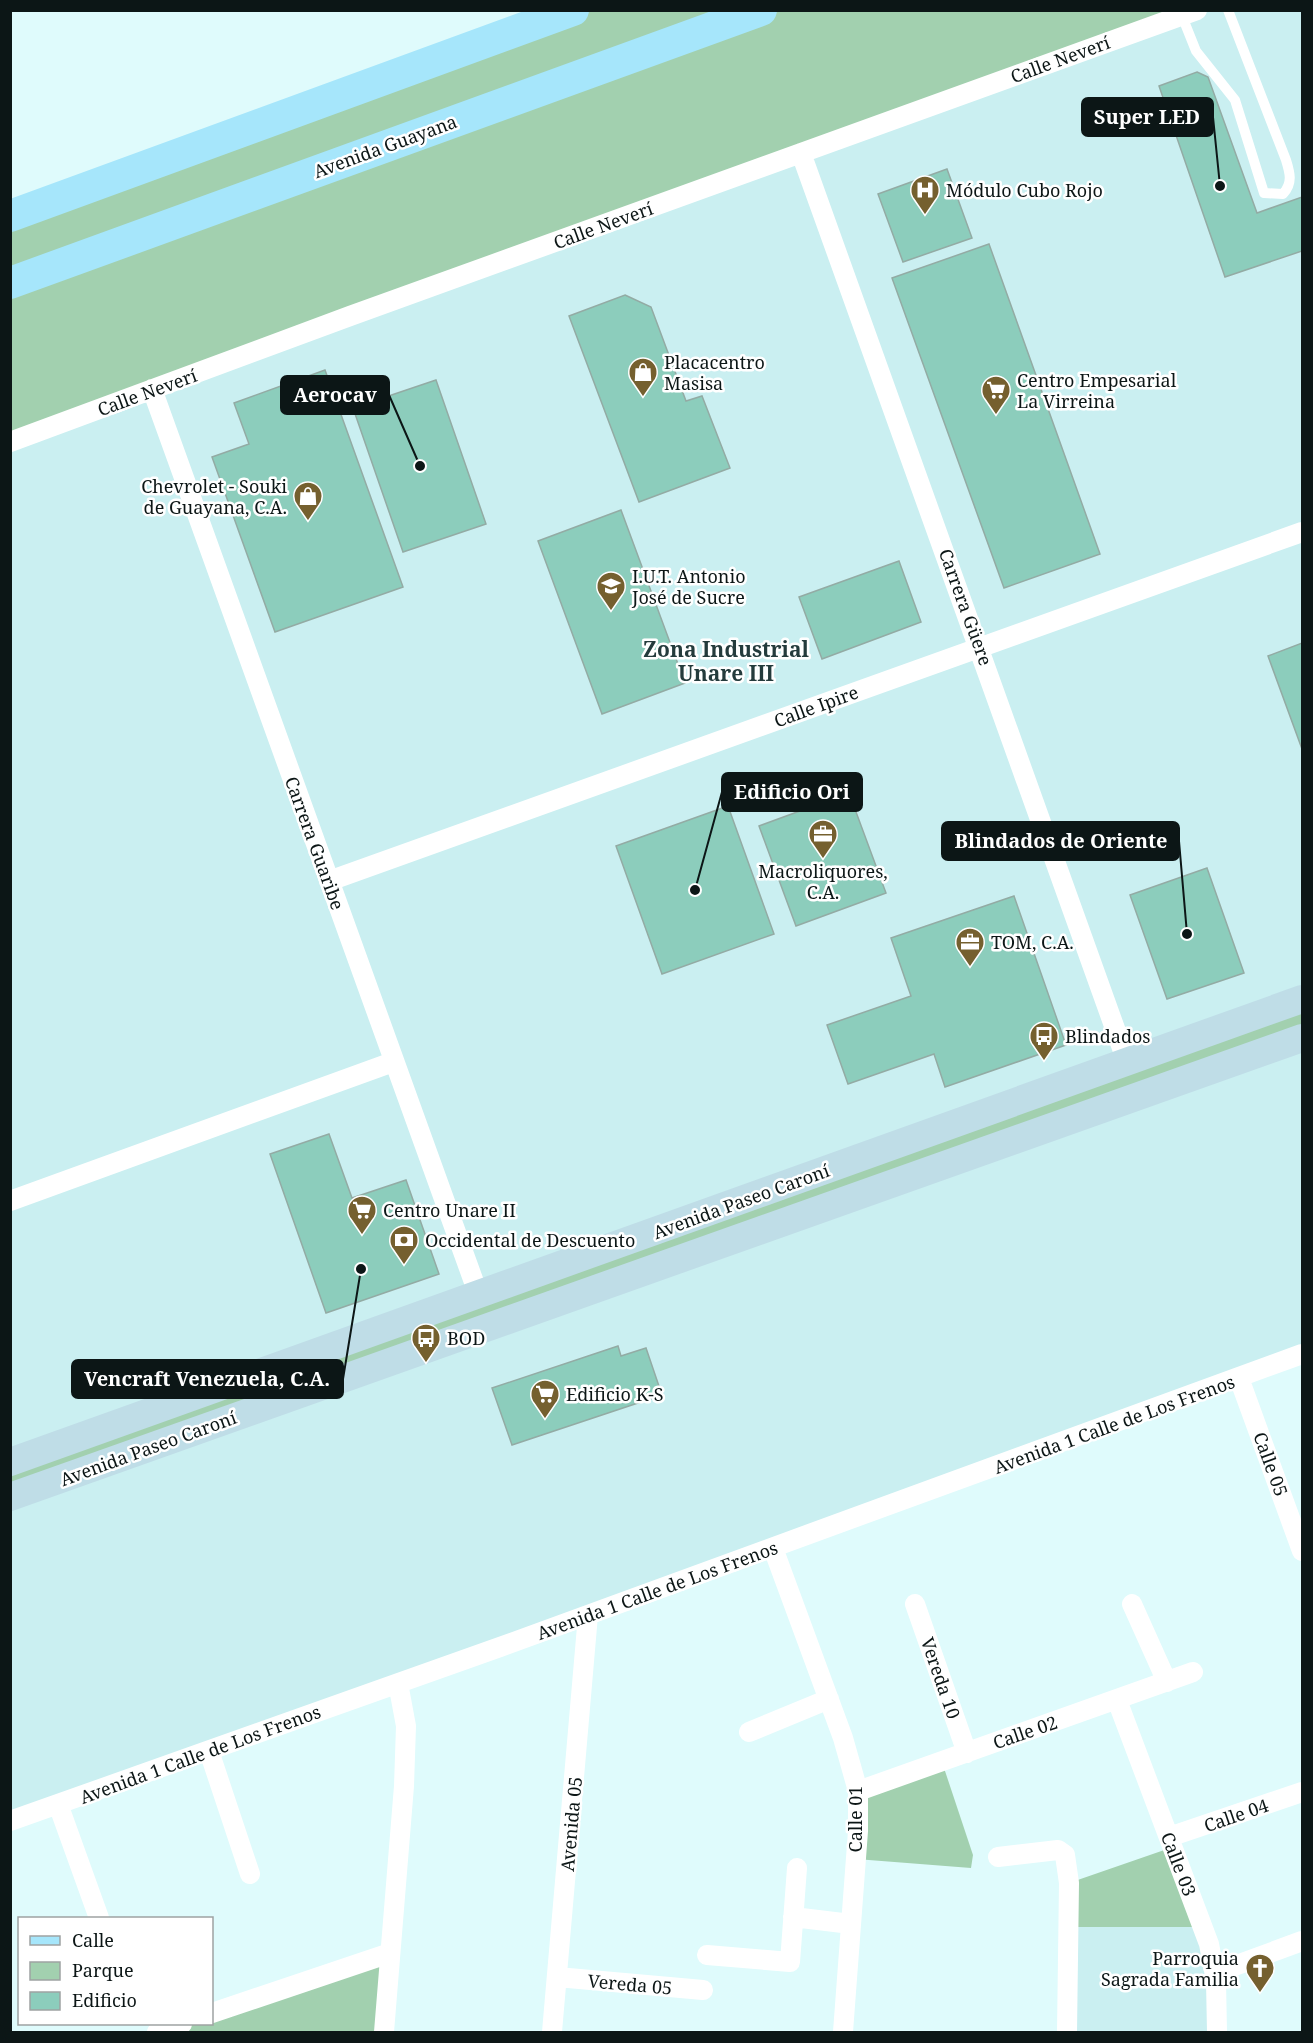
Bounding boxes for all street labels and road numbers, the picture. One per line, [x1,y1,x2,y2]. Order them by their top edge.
street label: Calle Neverí [1007,30,1113,88]
street label: Avenida Guayana [310,109,460,183]
street label: Calle Neverí [550,196,656,254]
street label: Calle Neverí [94,363,200,421]
street label: Carrera Güere [934,545,998,669]
street label: Calle Ipire [770,680,862,732]
street label: Carrera Guaribe [280,773,350,913]
street label: Avenida Paseo Caroní [649,1158,833,1244]
street label: Avenida 1 Calle de Los Frenos [990,1369,1238,1479]
street label: Avenida Paseo Caroní [56,1405,240,1491]
street label: Calle 05 [1248,1429,1294,1499]
street label: Avenida 1 Calle de Los Frenos [533,1535,781,1645]
street label: Vereda 10 [916,1634,966,1722]
street label: Avenida 1 Calle de Los Frenos [76,1699,324,1809]
street label: Calle 02 [990,1710,1060,1754]
street label: Avenida 05 [555,1776,587,1872]
street label: Calle 01 [843,1786,867,1852]
street label: Calle 04 [1201,1793,1271,1837]
street label: Calle 03 [1156,1829,1202,1899]
street label: Vereda 05 [587,1968,673,2000]

